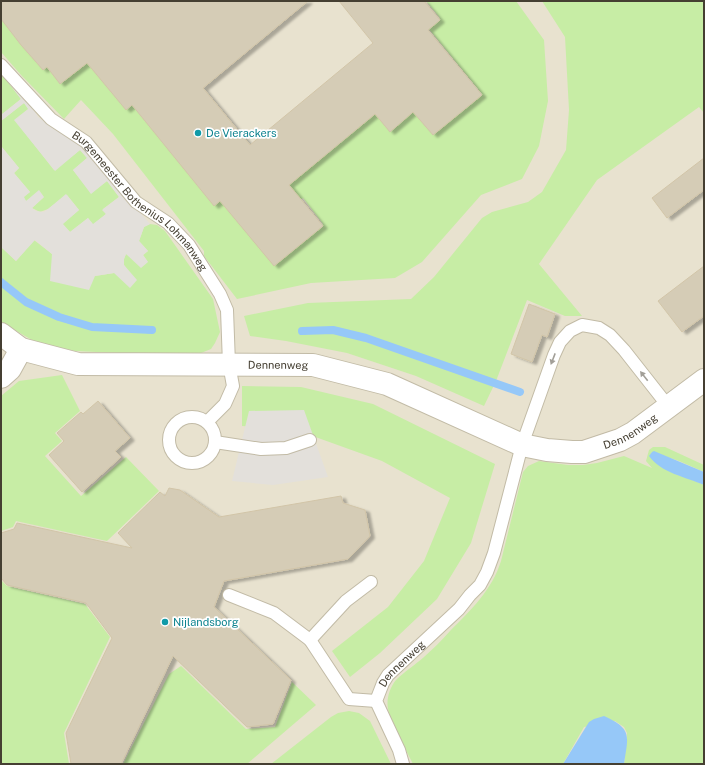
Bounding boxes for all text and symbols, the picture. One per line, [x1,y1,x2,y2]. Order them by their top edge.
place label: De Vierackers [206,127,277,139]
marker: De Vierackers [193,128,203,138]
street label: Burgemeester Bothenius Lohmanweg [70,129,210,273]
one-way arrow [549,353,555,365]
street label: Dennenweg [248,359,308,371]
one-way arrow [640,370,648,381]
street label: Dennenweg [602,411,660,451]
place label: Nijlandsborg [173,616,239,628]
marker: Nijlandsborg [160,617,170,627]
street label: Dennenweg [376,638,427,689]

